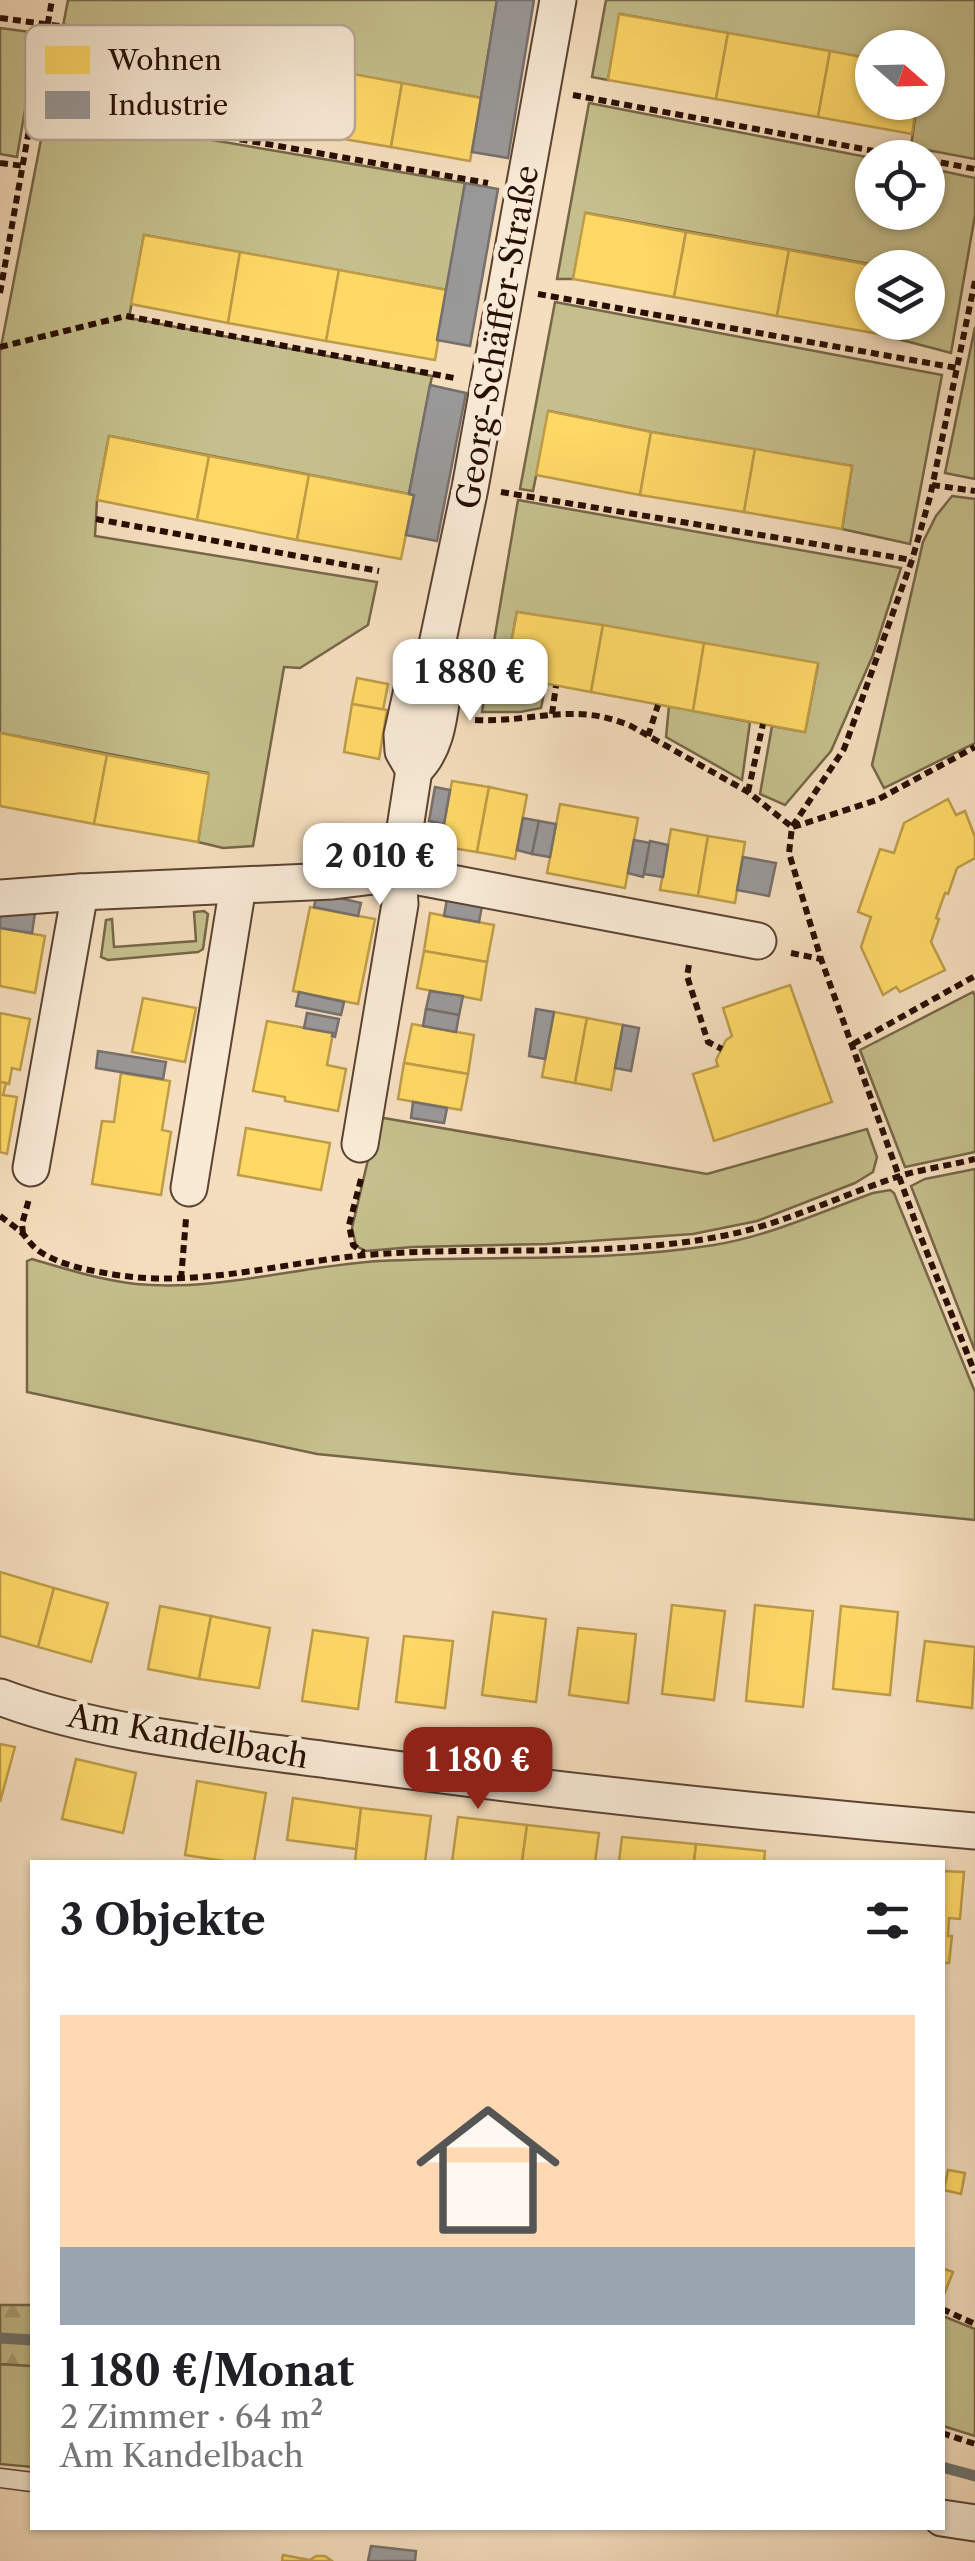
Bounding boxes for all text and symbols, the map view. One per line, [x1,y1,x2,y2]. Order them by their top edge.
legend [25,25,355,140]
north arrow [855,30,945,120]
map controls [855,30,945,340]
text: Wohnen [107,43,222,77]
text: Industrie [108,88,228,122]
button: locate [855,140,945,230]
street label: Georg-Schäffer-Straße [448,162,546,512]
button: layers [855,250,945,340]
pin: 1 880 € [378,639,562,724]
text: 1 880 € [415,652,525,691]
pin: 2 010 € [288,823,472,908]
text: 2 010 € [325,836,435,875]
street label: Am Kandelbach [64,1695,311,1776]
pin: 1 180 € [386,1727,570,1812]
text: 1 180 € [425,1740,531,1779]
icon: filters [860,1893,915,1948]
text: 3 Objekte [60,1894,266,1946]
icon: home [398,2080,578,2260]
text: 1 180 €/Monat [60,2345,354,2397]
text: 2 Zimmer · 64 m² [60,2397,323,2436]
text: Am Kandelbach [60,2436,304,2475]

